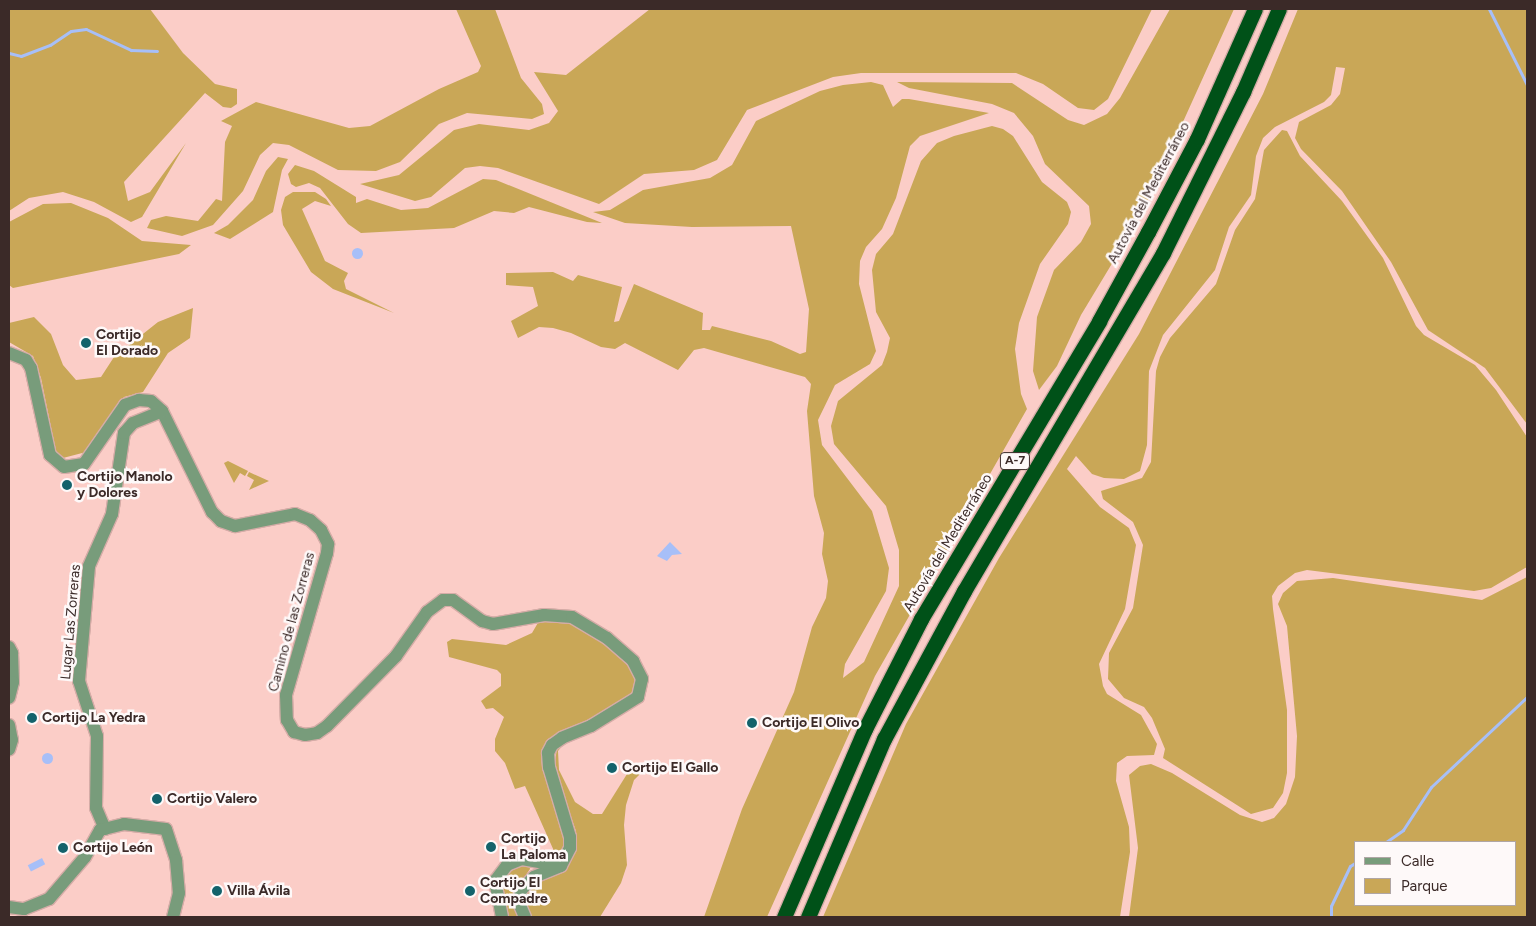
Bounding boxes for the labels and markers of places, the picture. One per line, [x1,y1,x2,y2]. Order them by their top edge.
place label: Cortijo El Dorado [96,327,158,360]
marker: Cortijo El Dorado [80,337,92,349]
place label: Cortijo Manolo y Dolores [77,469,173,502]
marker: Cortijo Manolo y Dolores [61,479,73,491]
place label: Cortijo La Yedra [42,710,145,726]
marker: Cortijo La Yedra [26,712,38,724]
place label: Cortijo El Olivo [762,715,859,731]
marker: Cortijo El Olivo [746,717,758,729]
place label: Cortijo El Gallo [622,760,718,776]
marker: Cortijo El Gallo [606,762,618,774]
place label: Cortijo Valero [167,791,257,807]
marker: Cortijo Valero [151,793,163,805]
place label: Cortijo La Paloma [501,831,566,864]
place label: Cortijo León [73,840,153,856]
marker: Cortijo La Paloma [485,841,497,853]
marker: Cortijo León [57,842,69,854]
place label: Cortijo El Compadre [480,875,548,908]
place label: Villa Ávila [227,883,290,899]
marker: Villa Ávila [211,885,223,897]
marker: Cortijo El Compadre [464,885,476,897]

